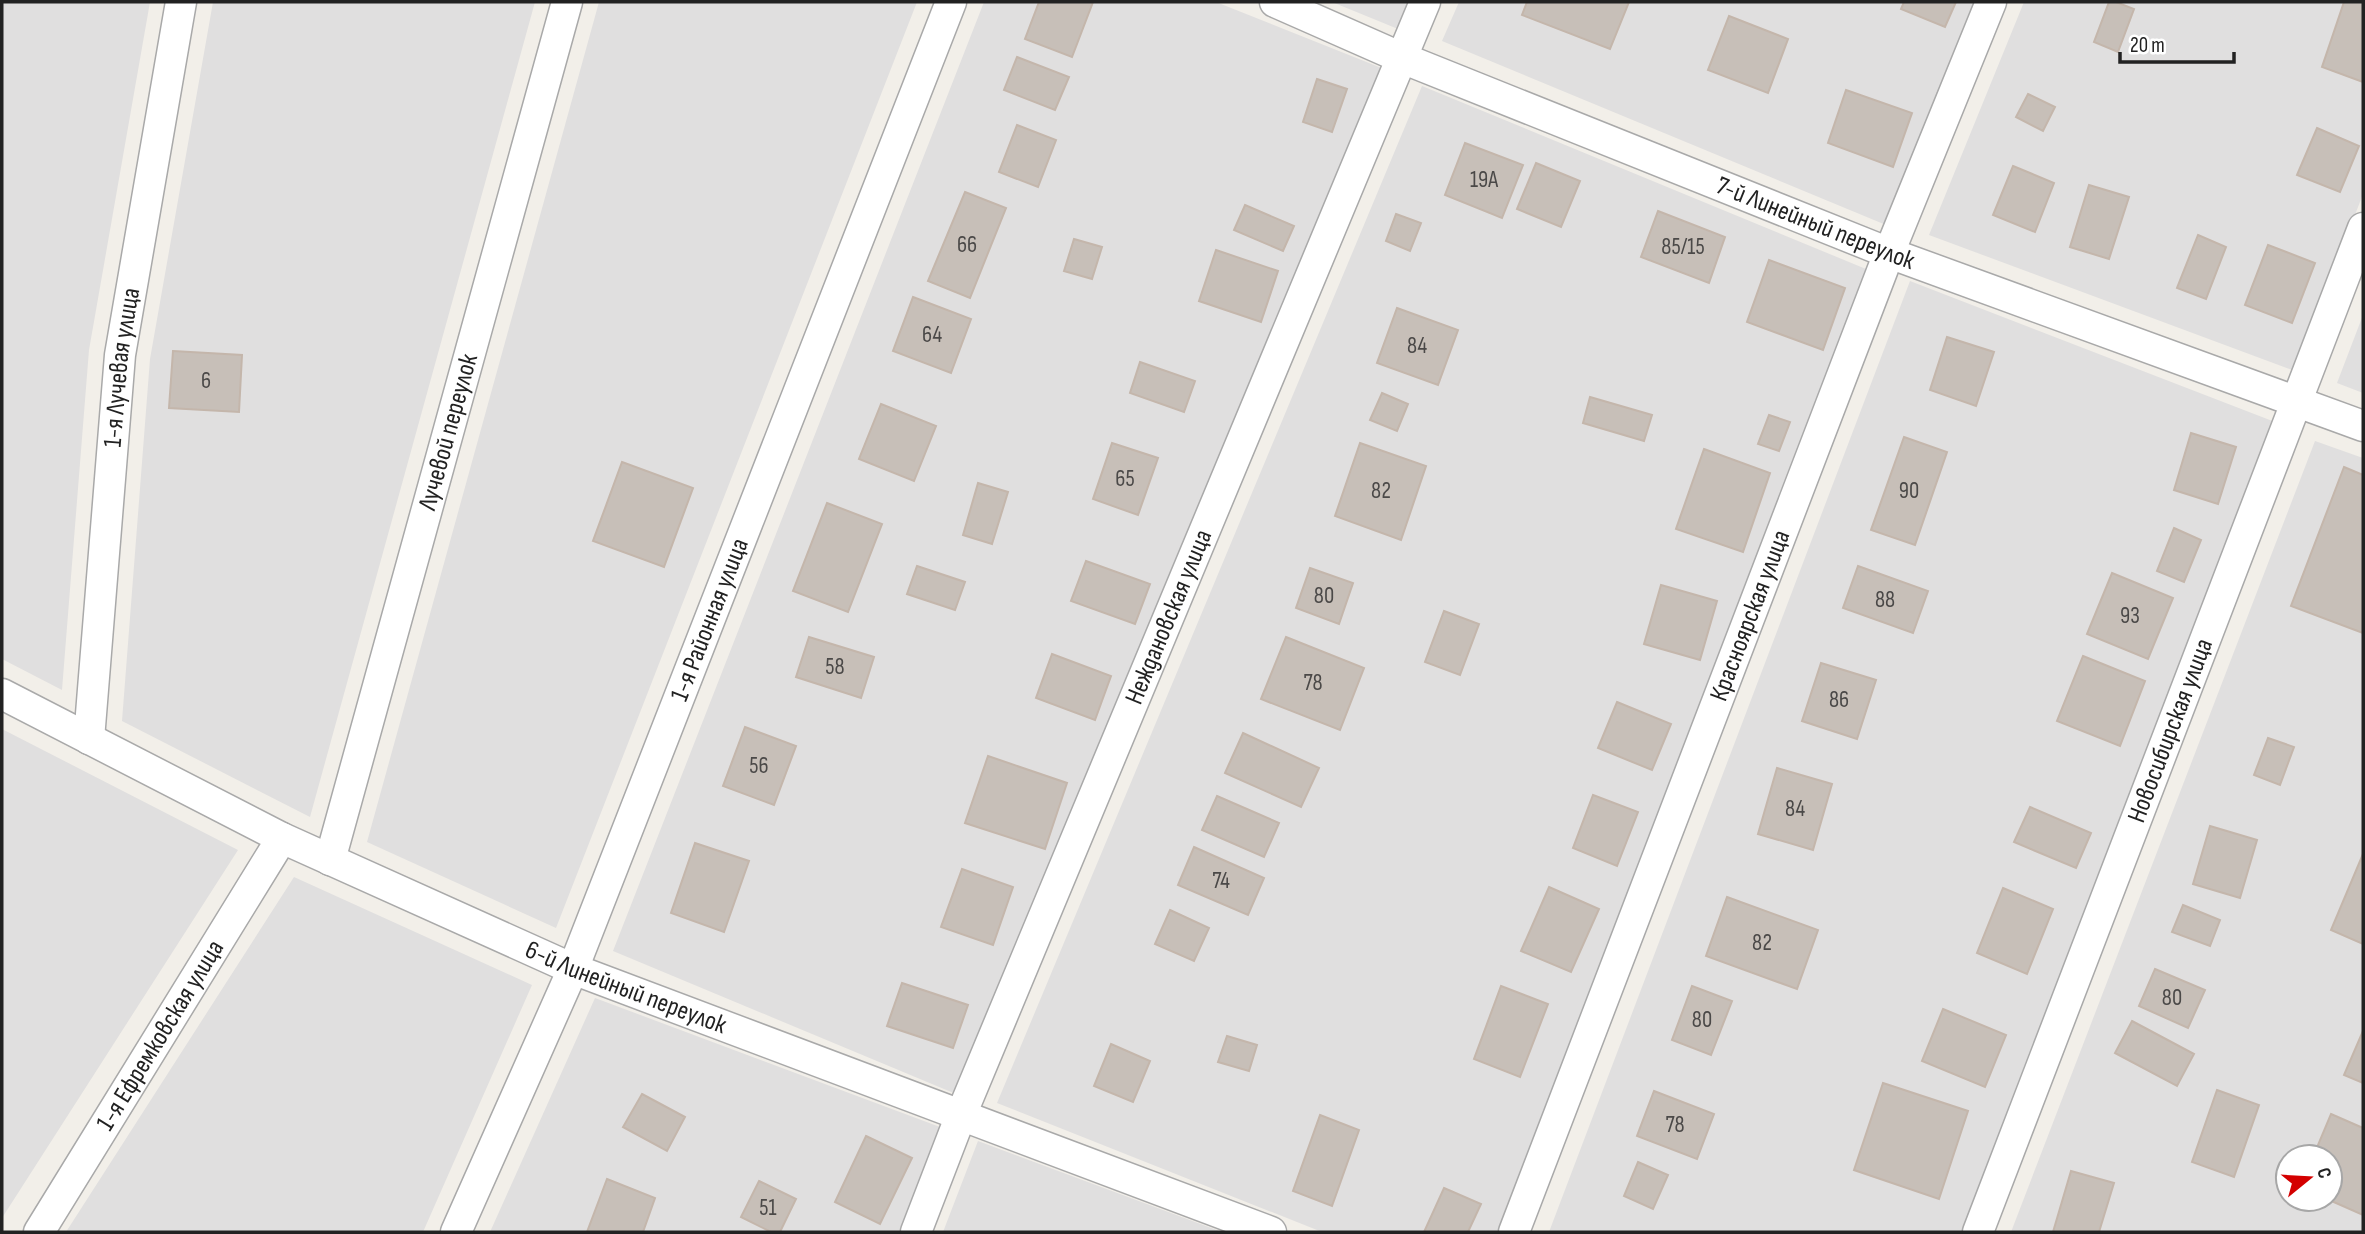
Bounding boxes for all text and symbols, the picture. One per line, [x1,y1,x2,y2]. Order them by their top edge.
scale bar [2120,21,2234,65]
text: 20 m [2130,33,2165,58]
house number: 19А [1470,166,1498,194]
street label: 7-й Линейный переулок [1712,170,1919,277]
house number: 66 [957,231,977,259]
house number: 85/15 [1661,233,1705,261]
street label: 1-я Лучевая улица [97,285,147,448]
house number: 64 [922,321,942,349]
house number: 84 [1407,332,1427,360]
street label: Лучевой переулок [412,350,485,515]
house number: 6 [201,367,211,395]
house number: 65 [1115,465,1135,493]
house number: 82 [1371,477,1391,505]
house number: 90 [1899,477,1919,505]
street label: Неждановская улица [1119,525,1219,709]
street label: Красноярская улица [1703,526,1797,705]
street label: 1-я Районная улица [664,534,755,705]
house number: 80 [1314,582,1334,610]
house number: 88 [1875,586,1895,614]
house number: 93 [2120,602,2140,630]
street label: Новосибирская улица [2121,634,2220,827]
house number: 58 [825,653,845,681]
house number: 78 [1303,669,1323,697]
house number: 86 [1829,686,1849,714]
house number: 56 [749,752,769,780]
house number: 84 [1785,795,1805,823]
house number: 74 [1212,867,1230,895]
house number: 82 [1752,929,1772,957]
street label: 1-я Ефремковская улица [90,934,231,1136]
street label: 6-й Линейный переулок [520,934,731,1041]
house number: 80 [2162,984,2182,1012]
house number: 80 [1692,1006,1712,1034]
house number: 78 [1665,1111,1685,1139]
north arrow [2274,1143,2344,1213]
text: С [2311,1165,2336,1182]
house number: 51 [759,1194,777,1222]

